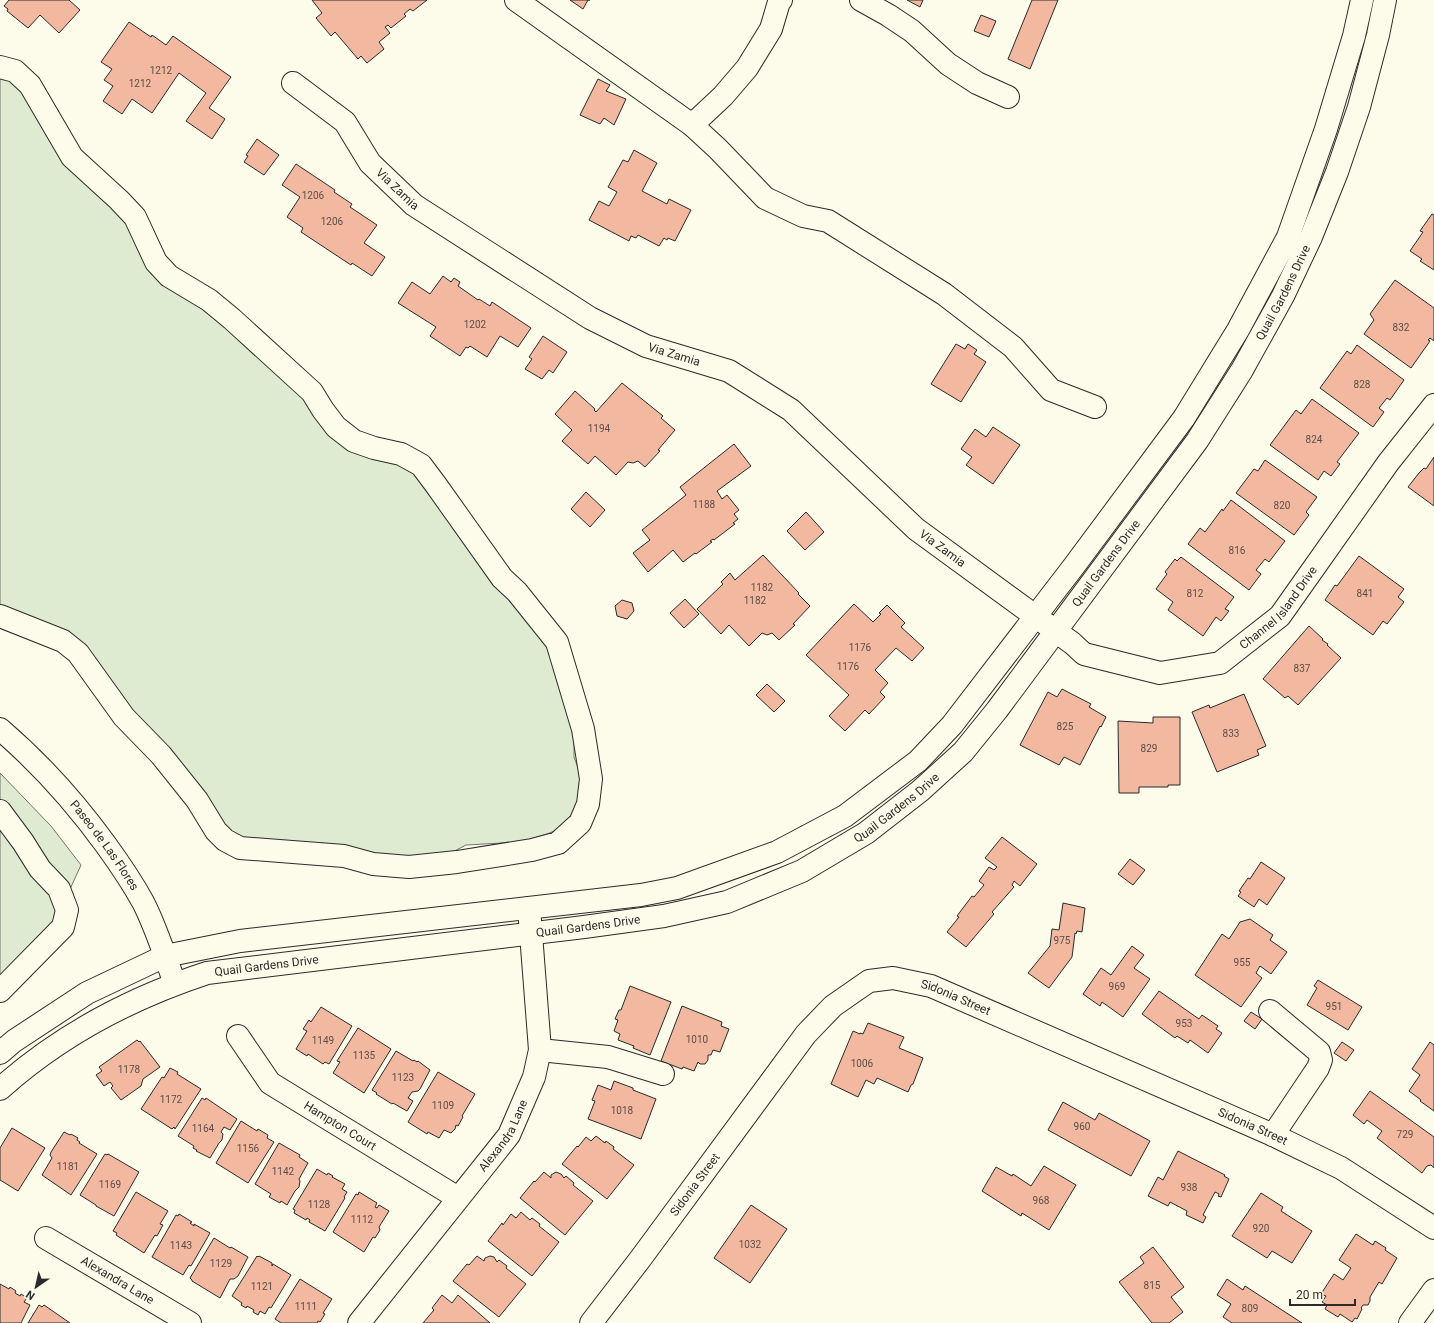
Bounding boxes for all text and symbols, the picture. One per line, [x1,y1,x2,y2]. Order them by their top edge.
house number: 1212 [150,65,173,76]
house number: 1212 [129,78,152,89]
street label: Via Zamia [373,166,421,213]
house number: 1206 [302,190,325,201]
house number: 1206 [321,216,344,227]
street label: Quail Gardens Drive [1253,243,1313,343]
house number: 1202 [464,319,487,330]
house number: 832 [1393,322,1410,333]
street label: Via Zamia [646,340,702,369]
house number: 828 [1354,379,1371,390]
house number: 1194 [588,423,611,434]
house number: 824 [1306,434,1323,445]
house number: 1188 [693,499,716,510]
house number: 820 [1274,500,1291,511]
street label: Quail Gardens Drive [1069,517,1143,610]
street label: Via Zamia [917,527,968,570]
house number: 816 [1229,545,1246,556]
street label: Channel Island Drive [1237,563,1320,652]
house number: 1182 [751,582,774,593]
house number: 812 [1187,588,1204,599]
house number: 841 [1357,588,1373,599]
house number: 1182 [744,595,767,606]
house number: 1176 [849,642,872,653]
house number: 1176 [837,661,860,672]
house number: 837 [1294,663,1311,674]
house number: 825 [1057,721,1074,732]
house number: 833 [1223,728,1239,739]
house number: 829 [1141,743,1157,754]
street label: Quail Gardens Drive [851,770,942,846]
street label: Paseo de Las Flores [67,798,142,893]
street label: Quail Gardens Drive [535,912,641,940]
house number: 975 [1054,935,1071,946]
street label: Quail Gardens Drive [214,952,320,979]
house number: 955 [1234,957,1251,968]
street label: Sidonia Street [920,977,993,1018]
house number: 969 [1109,981,1125,992]
house number: 951 [1326,1001,1342,1012]
house number: 953 [1176,1018,1192,1029]
house number: 1010 [686,1034,709,1045]
house number: 1149 [312,1035,334,1046]
house number: 1135 [353,1050,376,1061]
house number: 1006 [851,1058,874,1069]
house number: 1178 [118,1064,141,1075]
house number: 1123 [392,1072,414,1083]
house number: 1172 [160,1094,183,1105]
street label: Hampton Court [301,1098,379,1153]
street label: Alexandra Lane [476,1098,530,1174]
house number: 1109 [432,1100,454,1111]
house number: 1018 [611,1105,634,1116]
street label: Sidonia Street [1216,1105,1290,1148]
house number: 960 [1074,1121,1091,1132]
house number: 1164 [192,1123,215,1134]
house number: 729 [1397,1129,1413,1140]
house number: 1156 [237,1143,260,1154]
street label: Sidonia Street [667,1151,723,1219]
house number: 1181 [57,1161,79,1172]
house number: 1142 [272,1166,295,1177]
house number: 1169 [99,1179,121,1190]
house number: 938 [1181,1182,1198,1193]
house number: 968 [1033,1195,1050,1206]
house number: 1128 [308,1199,331,1210]
house number: 1112 [351,1214,374,1225]
house number: 920 [1253,1223,1270,1234]
house number: 1032 [739,1239,762,1250]
house number: 1143 [170,1240,192,1251]
street label: Alexandra Lane [78,1253,157,1307]
house number: 1129 [210,1258,232,1269]
north arrow [16,1267,56,1307]
house number: 815 [1144,1280,1161,1291]
house number: 1121 [251,1281,273,1292]
scale bar [1290,1281,1355,1307]
text: N [24,1287,38,1302]
text: 20 m [1296,1288,1323,1302]
house number: 1111 [295,1301,317,1312]
house number: 809 [1242,1303,1258,1314]

